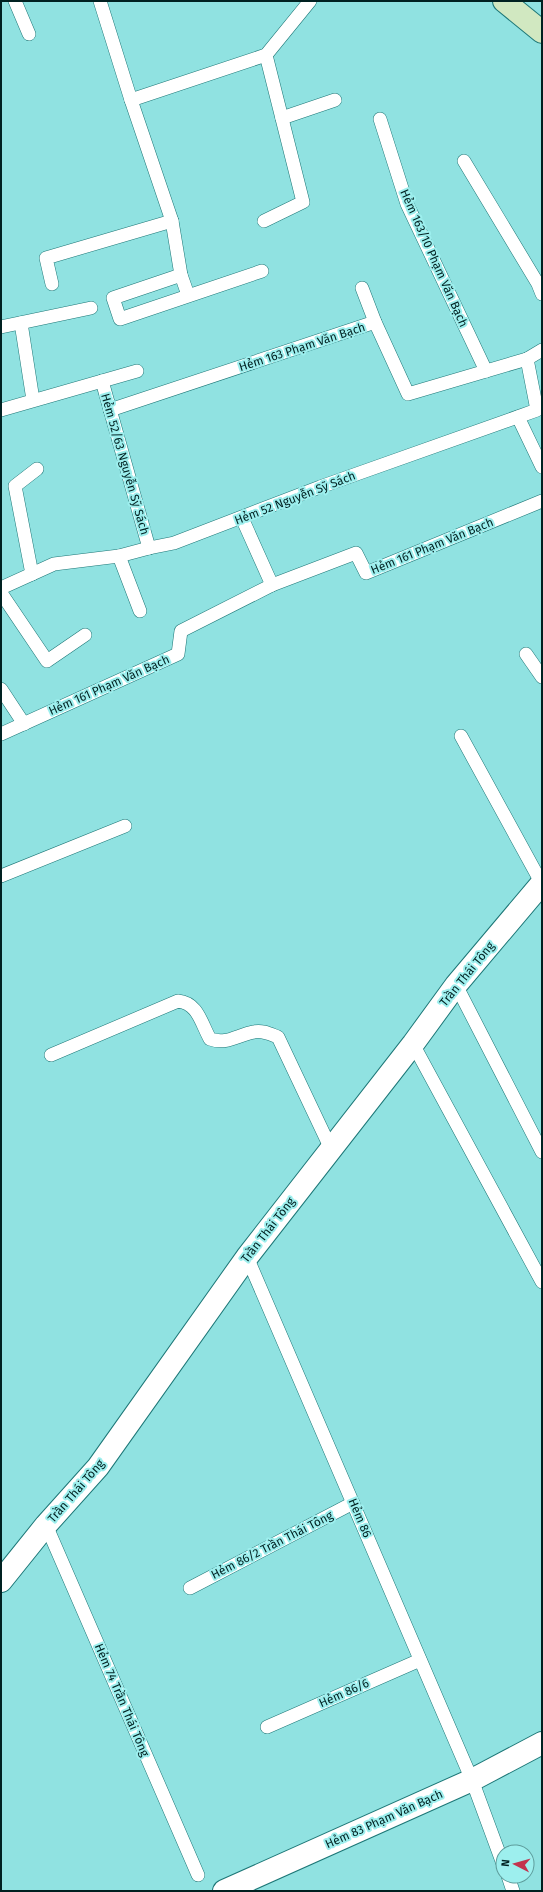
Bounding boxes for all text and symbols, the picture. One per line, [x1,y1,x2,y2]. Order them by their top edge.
street label: Hẻm 163/10 Phạm Văn Bạch [397,187,471,329]
street label: Hẻm 163 Phạm Văn Bạch [237,320,367,374]
street label: Hẻm 52/63 Nguyễn Sỹ Sách [98,391,153,536]
street label: Hẻm 52 Nguyễn Sỹ Sách [232,468,357,528]
street label: Hẻm 161 Phạm Văn Bạch [369,515,495,577]
street label: Hẻm 161 Phạm Văn Bạch [46,652,172,718]
street label: Trần Thái Tông [436,938,498,1009]
street label: Trần Thái Tông [237,1193,298,1265]
street label: Trần Thái Tông [44,1455,108,1525]
street label: Hẻm 86 [346,1496,374,1540]
street label: Hẻm 86/2 Trần Thái Tông [208,1507,336,1582]
street label: Hẻm 74 Trần Thái Tông [92,1641,153,1759]
street label: Hẻm 86/6 [317,1676,371,1710]
street label: Hẻm 83 Phạm Văn Bạch [323,1787,445,1851]
north arrow [495,1844,535,1884]
text: N [499,1859,512,1867]

